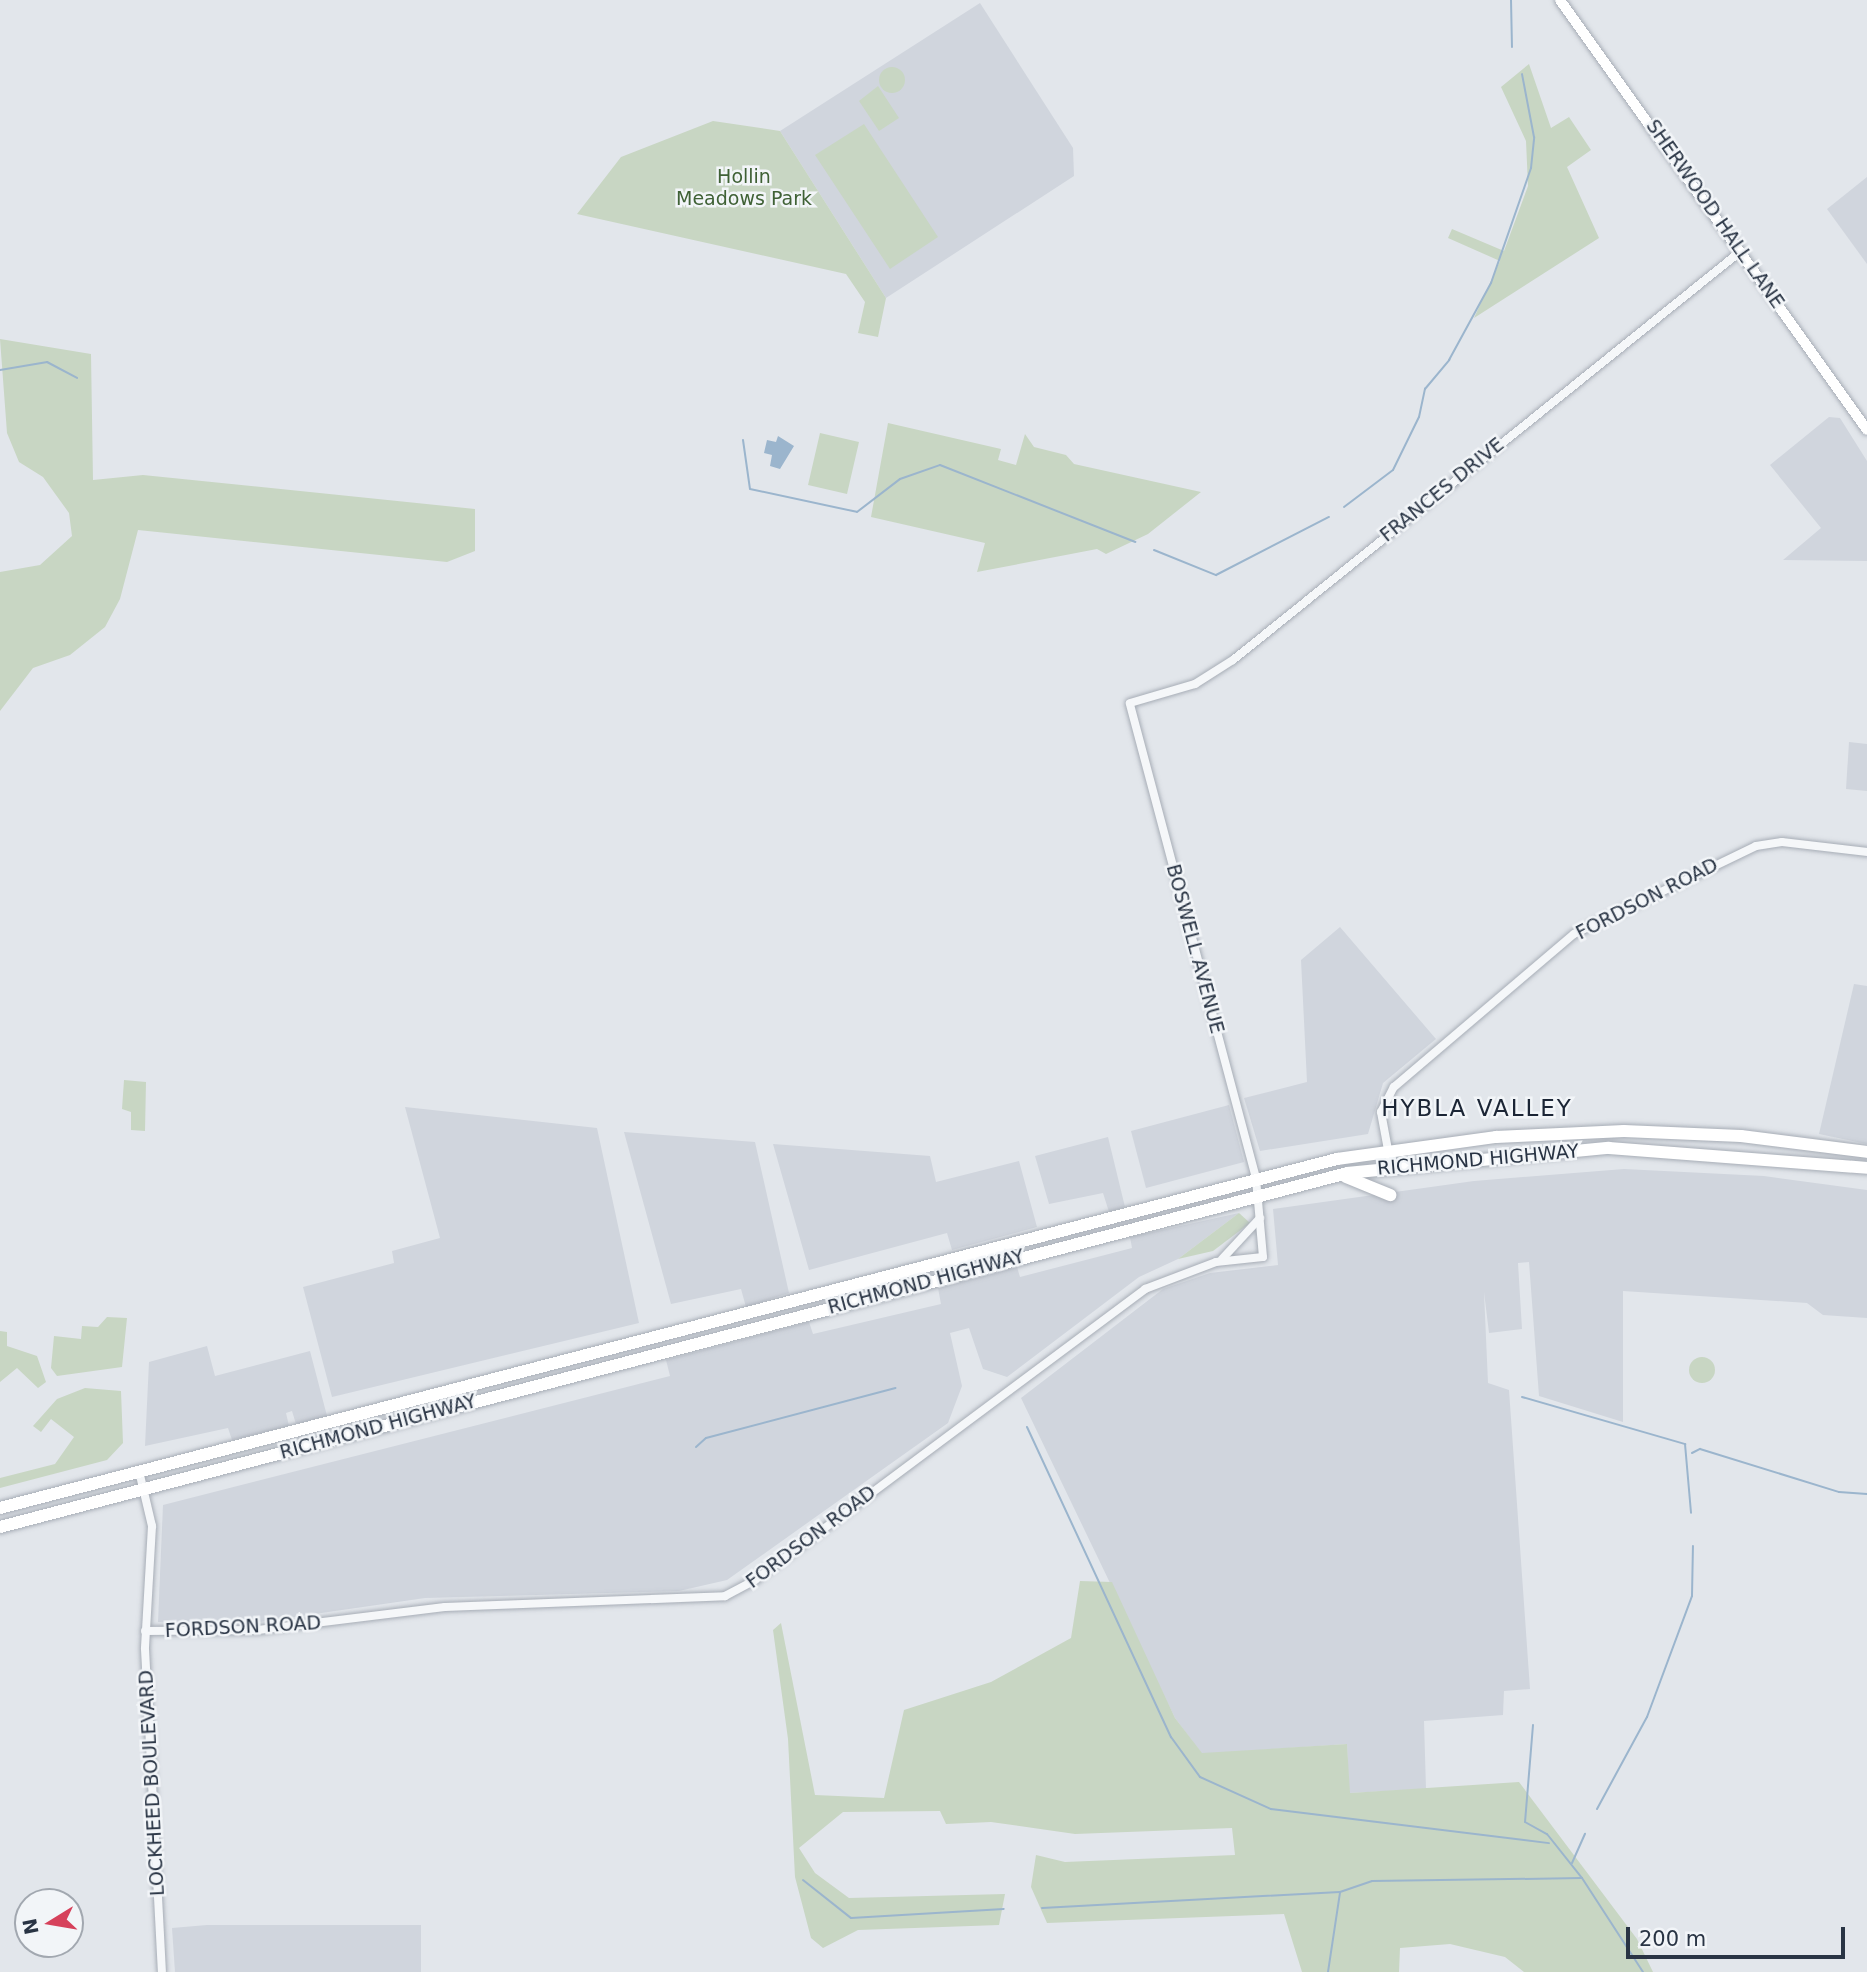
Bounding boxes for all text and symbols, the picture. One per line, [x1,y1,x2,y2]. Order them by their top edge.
street label: SHERWOOD HALL LANE [1641,115,1789,313]
park label: Hollin Meadows Park [676,166,812,210]
street label: FRANCES DRIVE [1376,433,1508,547]
street label: FORDSON ROAD [1572,853,1722,945]
street label: BOSWELL AVENUE [1161,862,1229,1036]
district label: HYBLA VALLEY [1383,1094,1571,1122]
street label: RICHMOND HIGHWAY [1376,1140,1580,1180]
street label: RICHMOND HIGHWAY [825,1245,1027,1319]
street label: RICHMOND HIGHWAY [277,1390,479,1464]
street label: FORDSON ROAD [742,1481,880,1593]
street label: FORDSON ROAD [164,1612,322,1642]
street label: LOCKHEED BOULEVARD [135,1669,169,1897]
north arrow [14,1888,84,1958]
scale bar [1629,1912,1848,1956]
text: N [18,1917,43,1937]
text: 200 m [1639,1927,1706,1951]

